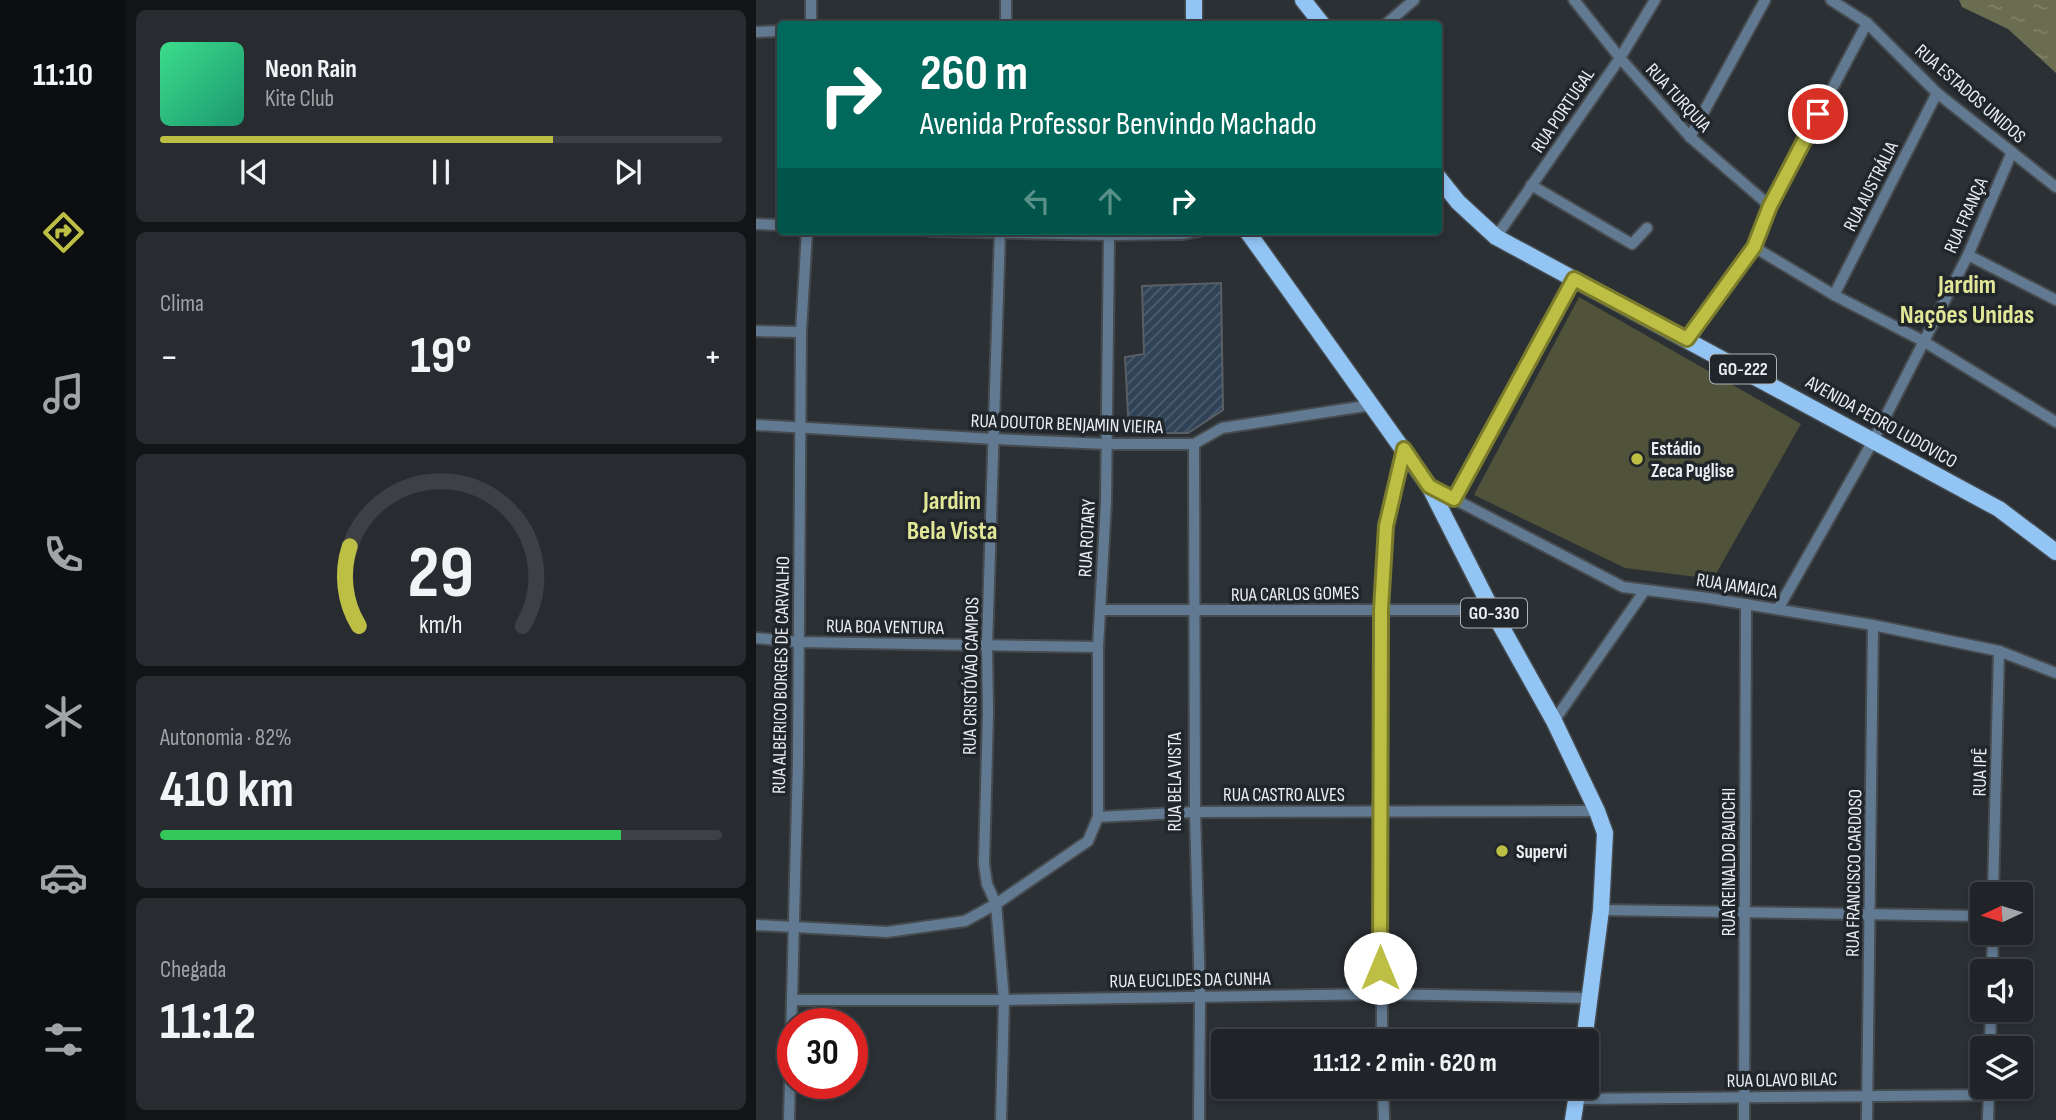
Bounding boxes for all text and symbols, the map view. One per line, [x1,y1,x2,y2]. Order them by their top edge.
street label: RUA ESTADOS UNIDOS [1910,40,2030,149]
text: 260 m [920,45,1028,104]
icon: right [805,49,896,140]
text: Neon Rain [265,54,357,85]
text: 11:10 [33,56,93,95]
street label: RUA TURQUIA [1640,59,1716,138]
street label: RUA PORTUGAL [1527,64,1600,157]
pin [1788,84,1848,144]
text: Kite Club [265,85,334,113]
icon: arrive [1799,95,1837,133]
text: Avenida Professor Benvindo Machado [920,105,1317,144]
street label: RUA AUSTRÁLIA [1839,137,1904,236]
icon: previous [235,153,273,191]
icon: pause [422,153,460,191]
icon: next [609,153,647,191]
street label: RUA FRANÇA [1940,173,1994,257]
icon: left [1018,182,1056,220]
icon: ahead [1091,182,1129,220]
icon: right [1164,182,1202,220]
icon: directions [39,208,88,257]
district label: Jardim Nações Unidas [1900,270,2034,331]
text: Clima [160,290,204,318]
text: 19° [410,325,472,388]
text: − [160,335,179,380]
text: + [703,335,722,380]
road number: GO-222 [1710,354,1776,384]
icon: music [39,369,88,418]
street label: AVENIDA PEDRO LUDOVICO [1801,371,1961,473]
street label: RUA DOUTOR BENJAMIN VIEIRA [970,410,1164,439]
place label: Estádio Zeca Puglise [1651,438,1734,483]
marker: Estádio Zeca Puglise [1629,451,1645,467]
district label: Jardim Bela Vista [907,486,997,547]
street label: RUA ROTARY [1074,498,1101,578]
icon: phone [39,530,88,579]
text: 29 [408,530,474,618]
street label: RUA ALBERICO BORGES DE CARVALHO [768,556,795,794]
street label: RUA JAMAICA [1695,569,1780,604]
street label: RUA CARLOS GOMES [1231,582,1359,607]
street label: RUA CRISTÓVÃO CAMPOS [959,597,984,755]
road number: GO-330 [1461,598,1527,628]
text: km/h [419,610,463,641]
street label: RUA BOA VENTURA [826,615,945,640]
icon: climate [39,692,88,741]
text: Autonomia · 82% [160,724,292,752]
street label: RUA BELA VISTA [1164,732,1187,832]
street label: RUA IPÊ [1969,747,1992,797]
text: 410 km [160,759,294,822]
street label: RUA CASTRO ALVES [1223,784,1345,807]
street label: RUA REINALDO BAIOCHI [1718,788,1741,936]
street label: RUA FRANCISCO CARDOSO [1842,789,1867,957]
place label: Supervi [1516,841,1567,864]
marker: Supervi [1494,843,1510,859]
icon: car [39,853,88,902]
north arrow [1970,882,2034,945]
map controls [1970,882,2033,1099]
position arrow [1343,931,1417,1005]
text: Chegada [160,956,226,984]
button: sound [1970,959,2033,1022]
street label: RUA EUCLIDES DA CUNHA [1109,968,1272,993]
text: 11:12 [160,991,256,1054]
speed limit sign: 30 [777,1008,868,1099]
icon: filters [39,1015,88,1064]
button: layers [1970,1036,2033,1099]
text: 11:12 · 2 min · 620 m [1313,1048,1497,1079]
street label: RUA OLAVO BILAC [1726,1068,1838,1093]

